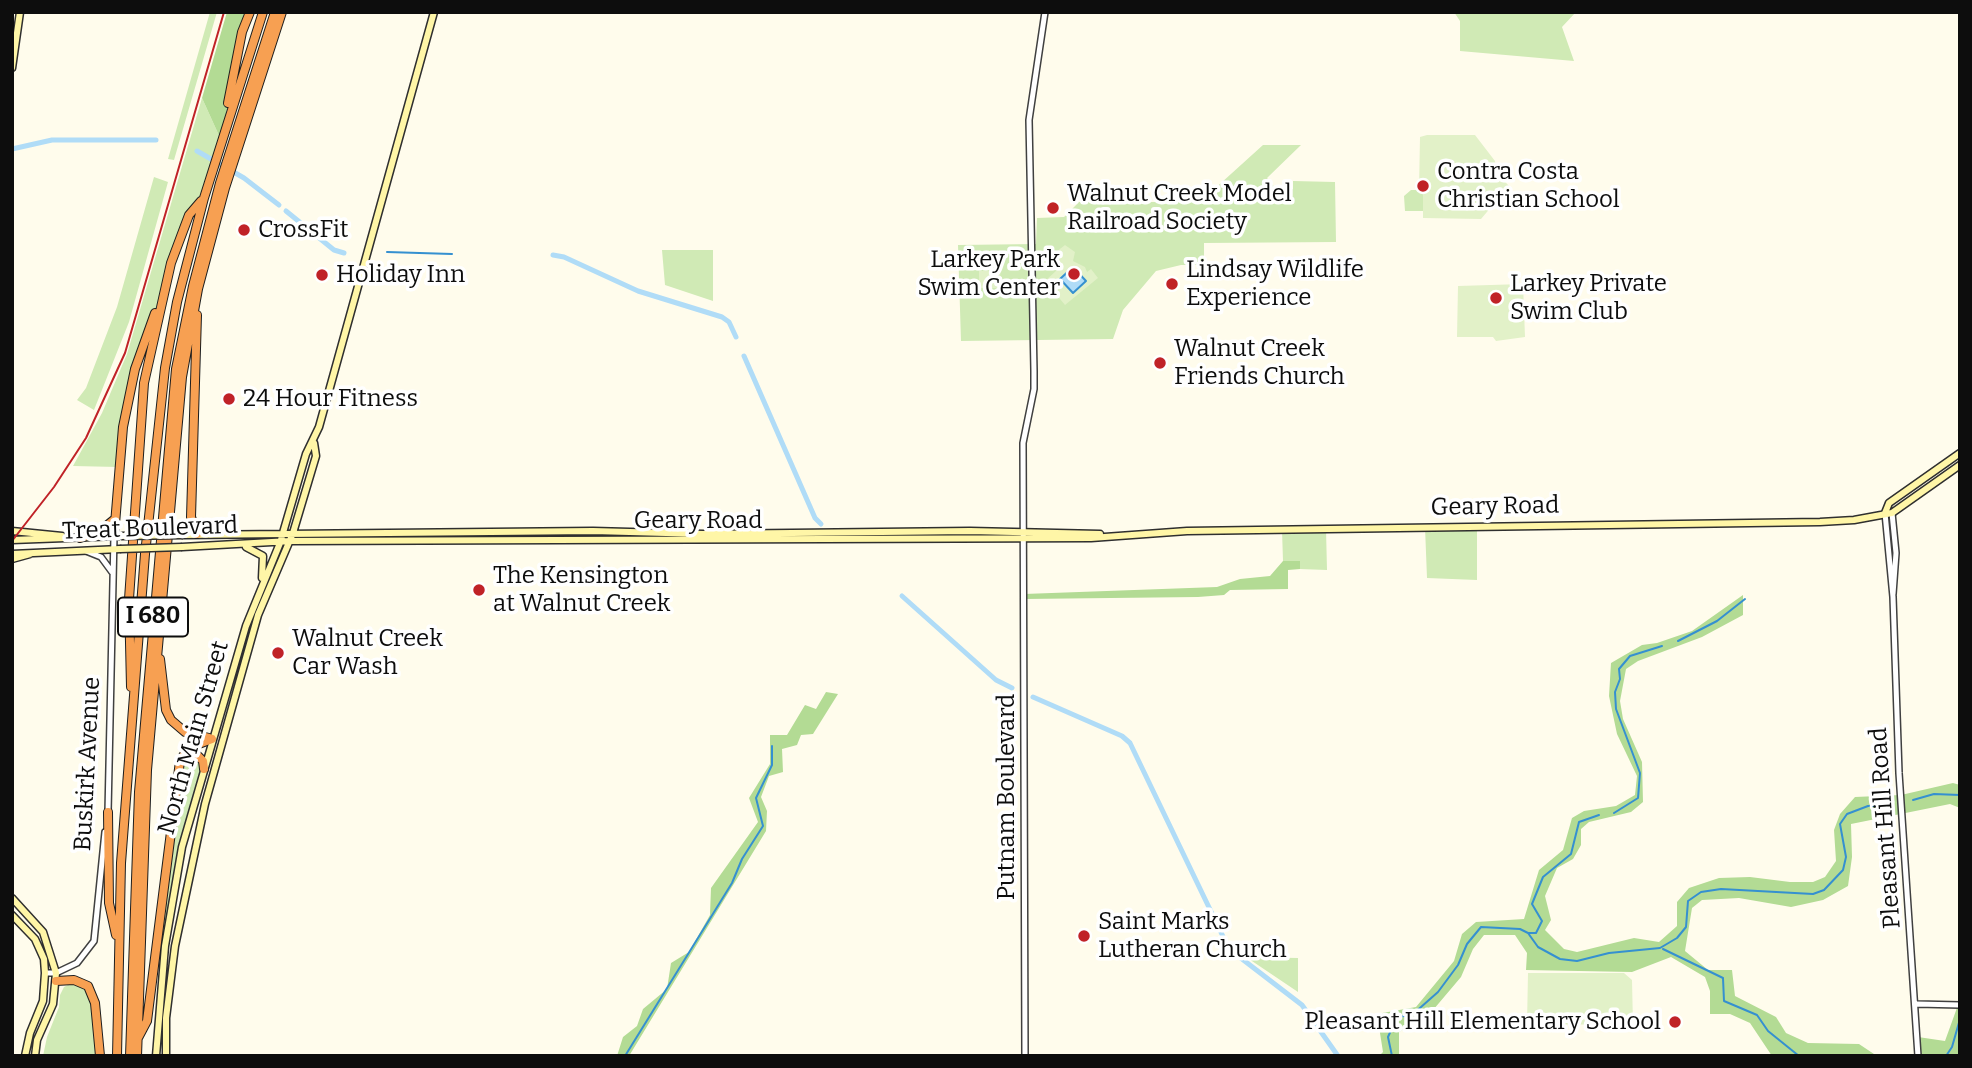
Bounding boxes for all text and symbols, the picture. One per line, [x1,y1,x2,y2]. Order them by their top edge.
place label: Contra Costa Christian School [1437,158,1620,214]
marker: Contra Costa Christian School [1415,178,1431,194]
place label: Walnut Creek Model Railroad Society [1067,180,1292,236]
marker: Walnut Creek Model Railroad Society [1045,200,1061,216]
place label: CrossFit [258,216,349,244]
marker: CrossFit [236,222,252,238]
place label: Larkey Park Swim Center [917,246,1060,302]
place label: Lindsay Wildlife Experience [1186,256,1364,312]
place label: Holiday Inn [336,261,465,289]
marker: Larkey Park Swim Center [1066,266,1082,282]
marker: Holiday Inn [314,267,330,283]
place label: Larkey Private Swim Club [1510,270,1667,326]
marker: Lindsay Wildlife Experience [1164,276,1180,292]
marker: Larkey Private Swim Club [1488,290,1504,306]
place label: Walnut Creek Friends Church [1174,335,1345,391]
marker: Walnut Creek Friends Church [1152,355,1168,371]
place label: 24 Hour Fitness [243,385,418,413]
marker: 24 Hour Fitness [221,391,237,407]
street label: Geary Road [1430,491,1560,523]
street label: Geary Road [634,507,762,535]
street label: Treat Boulevard [61,512,239,546]
place label: The Kensington at Walnut Creek [493,562,670,618]
marker: The Kensington at Walnut Creek [471,582,487,598]
road number: I 680 [118,597,188,636]
place label: Walnut Creek Car Wash [292,625,443,681]
street label: North Main Street [153,638,235,838]
marker: Walnut Creek Car Wash [270,645,286,661]
street label: Buskirk Avenue [69,676,107,852]
street label: Putnam Boulevard [993,694,1021,900]
street label: Pleasant Hill Road [1865,726,1907,930]
place label: Saint Marks Lutheran Church [1098,908,1287,964]
marker: Saint Marks Lutheran Church [1076,928,1092,944]
place label: Pleasant Hill Elementary School [1304,1008,1661,1036]
marker: Pleasant Hill Elementary School [1667,1014,1683,1030]

